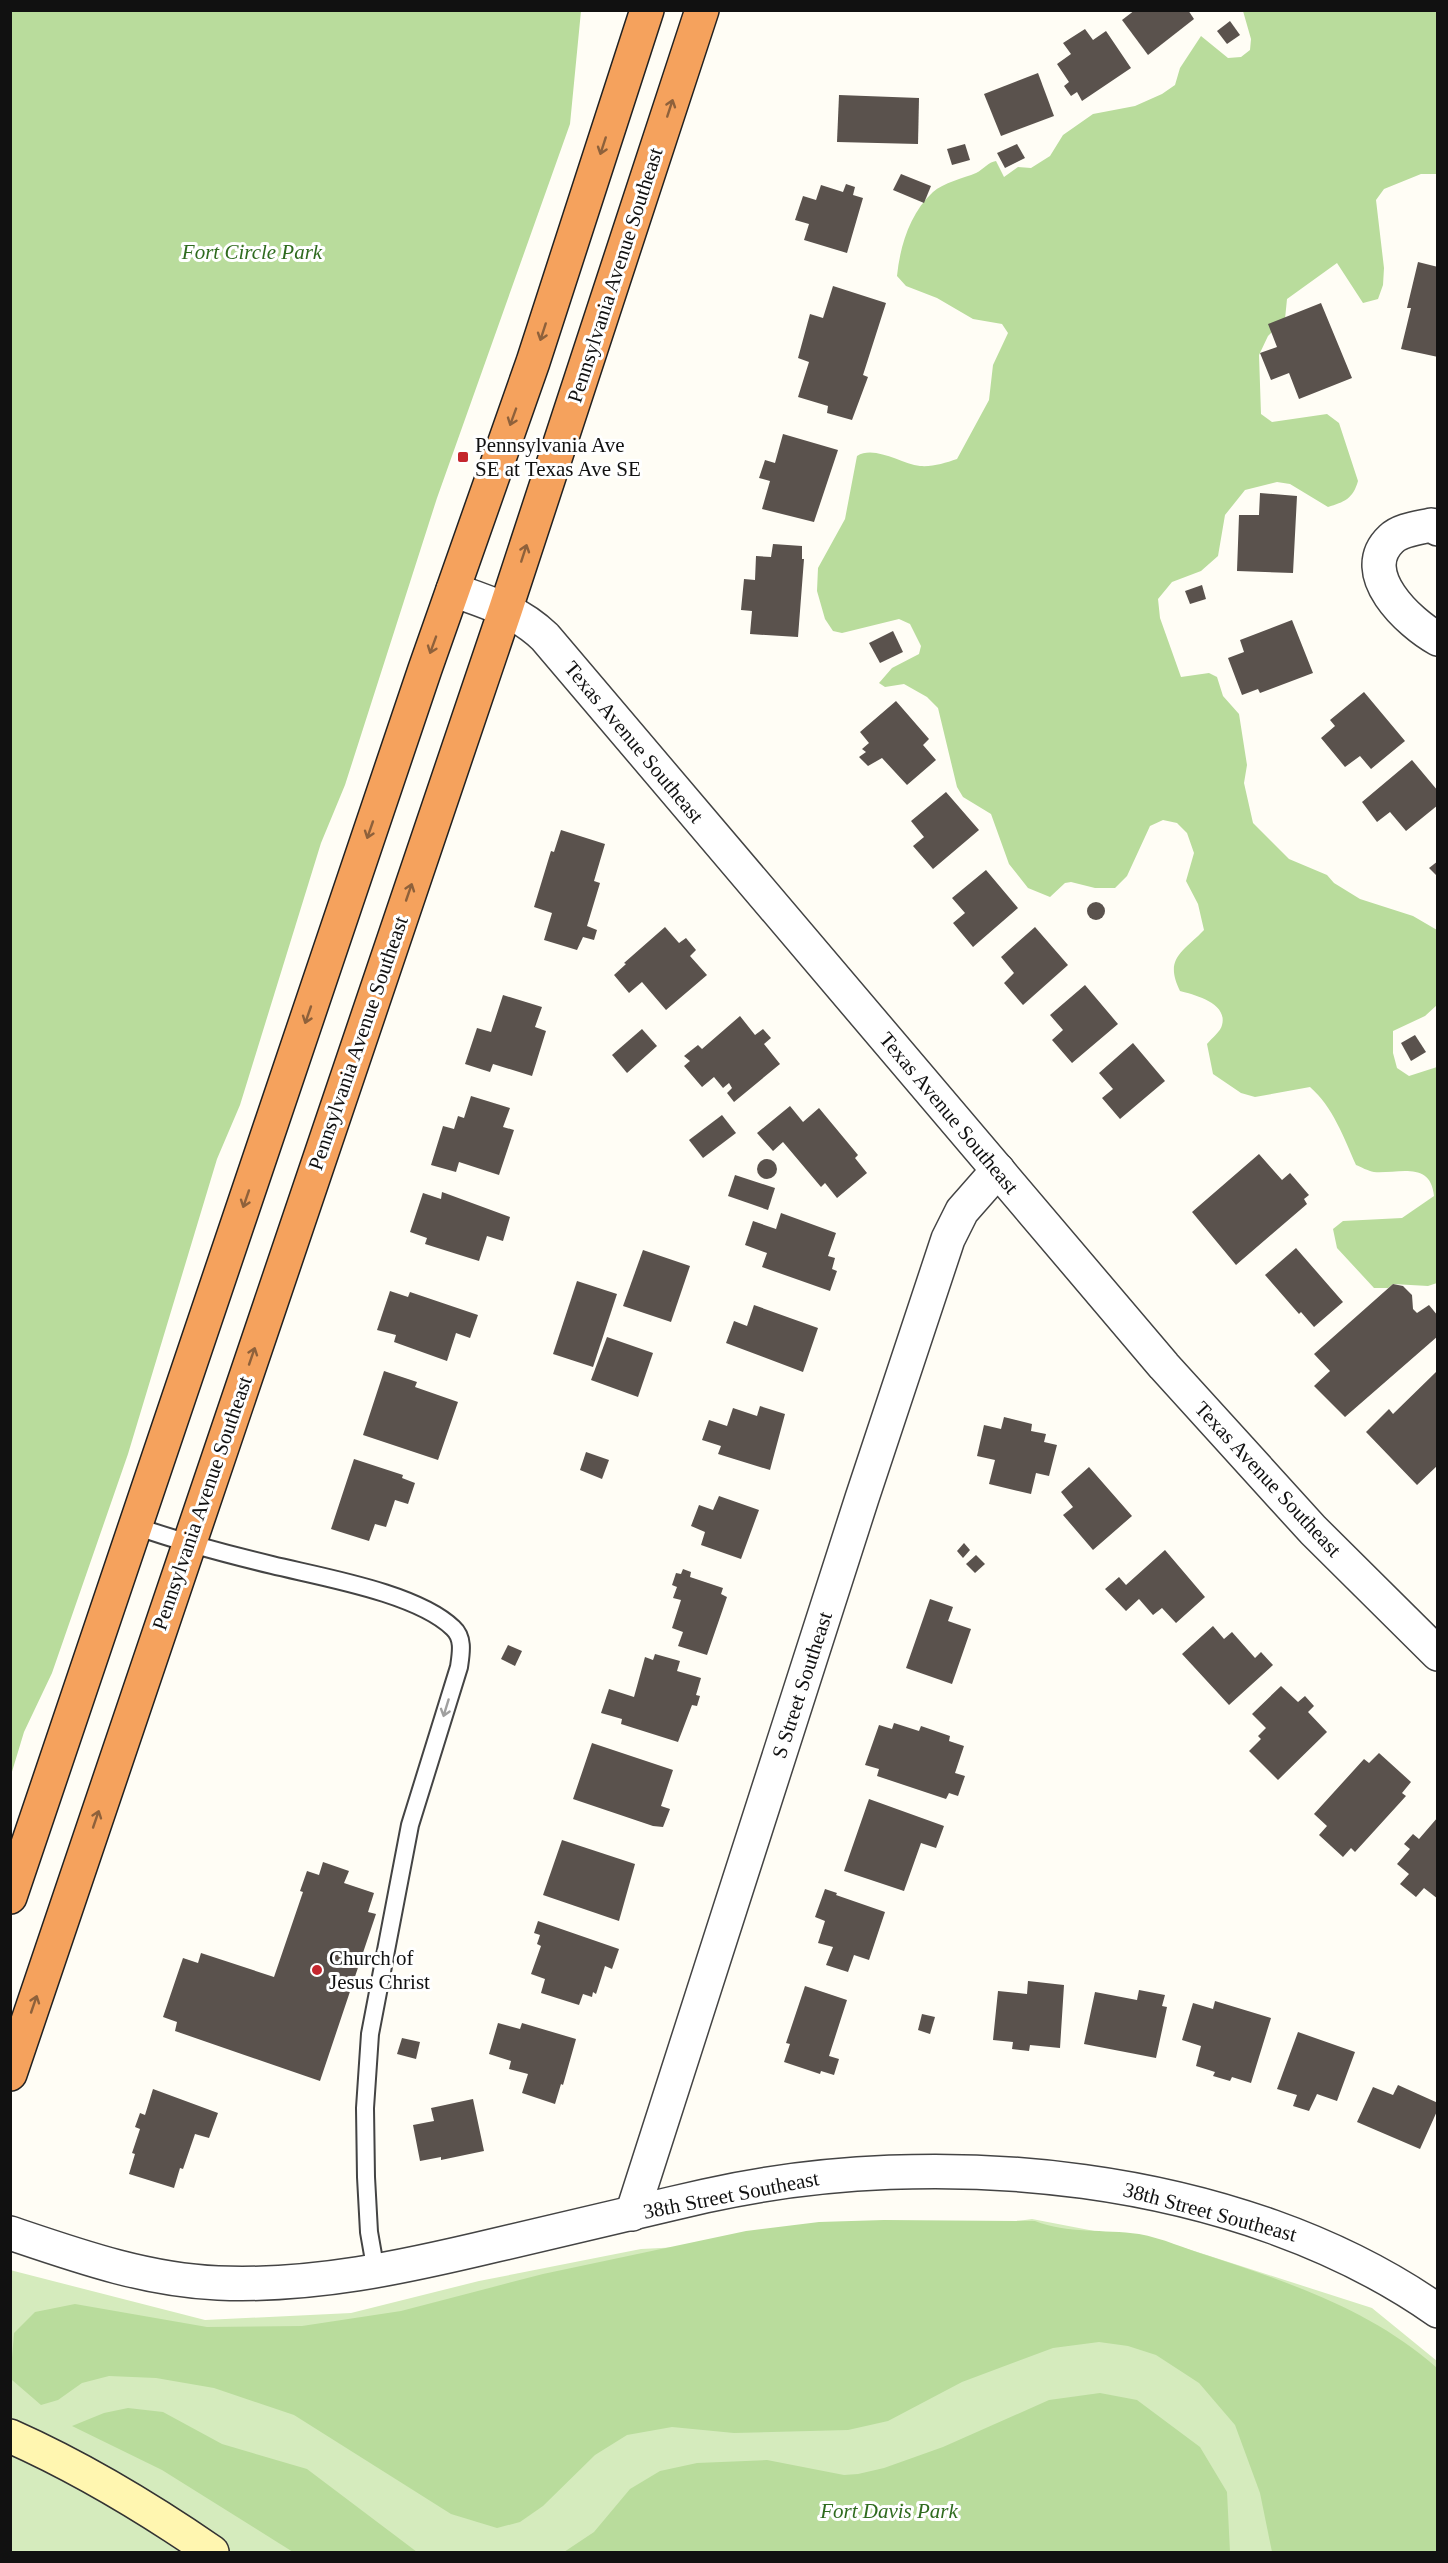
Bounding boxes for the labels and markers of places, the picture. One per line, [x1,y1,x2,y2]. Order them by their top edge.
place label: Pennsylvania Ave SE at Texas Ave SE [475,433,641,481]
marker: Pennsylvania Ave SE at Texas Ave SE [456,450,470,464]
place label: Church of Jesus Christ [329,1946,430,1994]
marker: Church of Jesus Christ [310,1963,324,1977]

